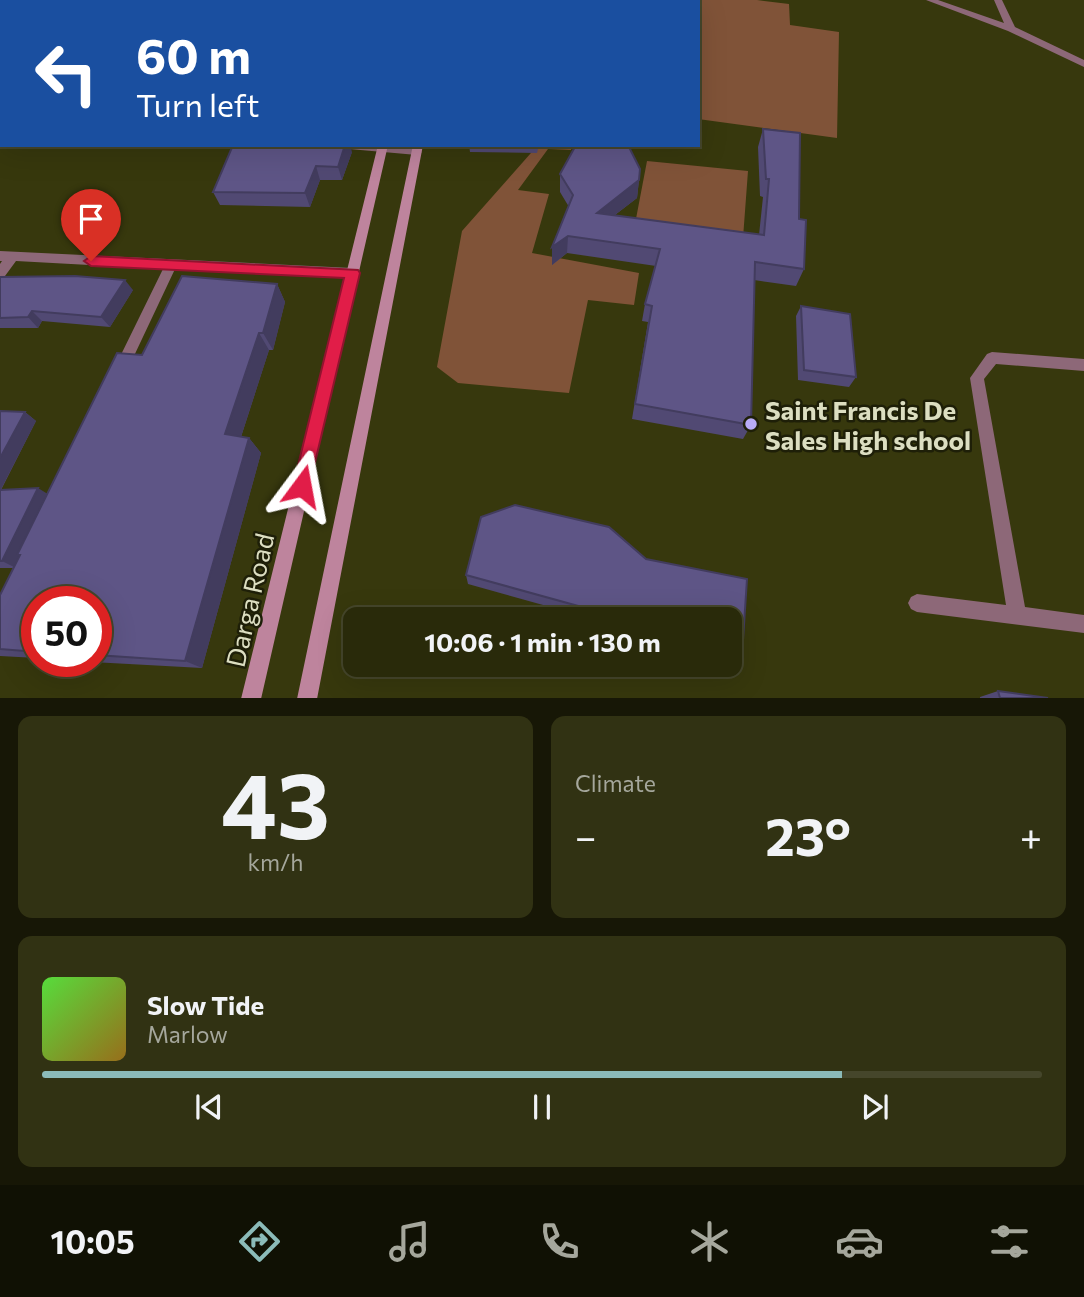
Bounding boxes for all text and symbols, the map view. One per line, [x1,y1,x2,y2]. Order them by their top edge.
text: 60 m [136,24,251,84]
icon: left [21,28,112,119]
text: Turn left [136,84,260,124]
pin [61,189,121,261]
icon: arrive [72,200,110,238]
place label: Saint Francis De Sales High school [765,394,971,455]
marker: Saint Francis De Sales High school [743,416,759,432]
position arrow [265,449,339,523]
street label: Darga Road [219,530,279,670]
speed limit sign: 50 [21,586,112,677]
text: 10:06 · 1 min · 130 m [424,626,661,657]
text: 43 [221,746,330,858]
text: Climate [575,769,656,797]
text: 23° [765,803,851,867]
text: − [575,812,597,859]
text: + [1020,812,1042,859]
text: km/h [248,848,303,876]
text: Slow Tide [147,989,264,1020]
text: Marlow [147,1020,228,1048]
icon: previous [190,1088,228,1126]
icon: pause [523,1088,561,1126]
icon: next [856,1088,894,1126]
icon: directions [235,1217,284,1266]
icon: music [385,1217,434,1266]
icon: phone [535,1217,584,1266]
icon: climate [685,1217,734,1266]
icon: car [835,1217,884,1266]
icon: filters [985,1217,1034,1266]
text: 10:05 [50,1221,135,1261]

